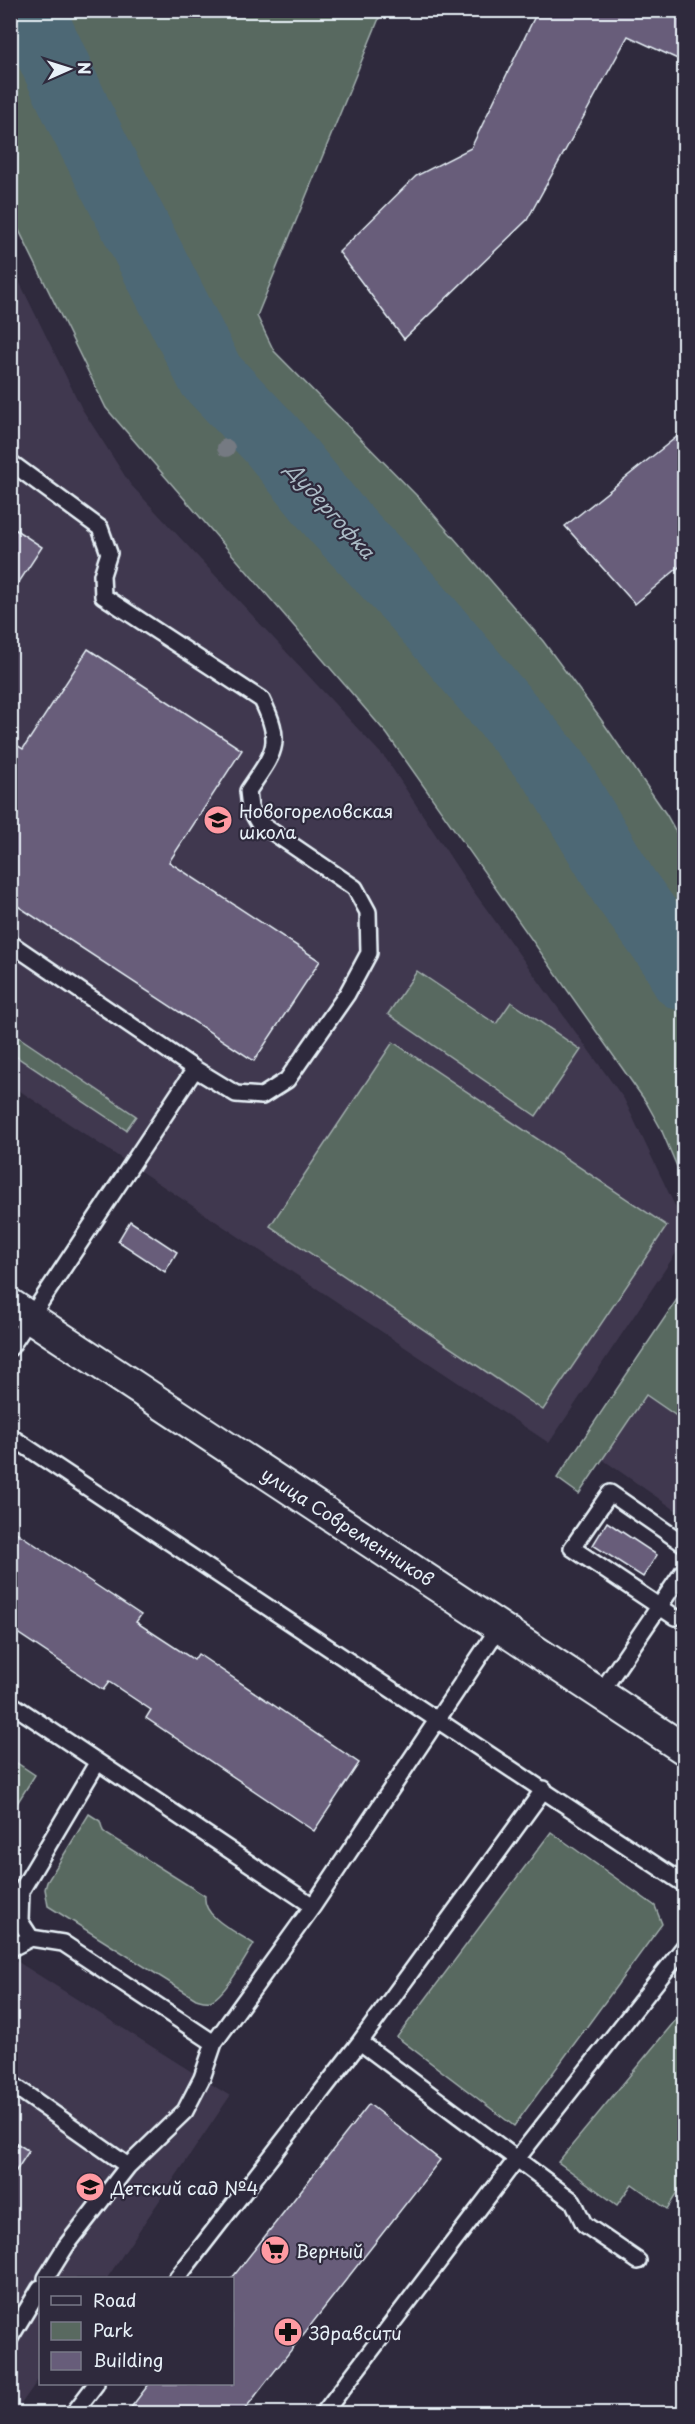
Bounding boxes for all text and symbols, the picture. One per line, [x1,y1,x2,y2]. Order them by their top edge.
north arrow [39,39,99,99]
text: N [73,61,97,75]
water label: Дудергофка [278,454,383,565]
place label: Новогореловская школа [239,797,393,845]
school or university icon: Новогореловская школа [202,804,234,836]
street label: улица Современников [256,1460,440,1592]
school or university icon: Детский сад №4 [74,2171,106,2203]
place label: Детский сад №4 [110,2174,258,2201]
supermarket icon: Верный [259,2234,291,2266]
place label: Верный [296,2237,363,2264]
legend [39,2277,234,2385]
text: Road [93,2286,137,2313]
text: Park [93,2316,133,2343]
pharmacy icon: Здравсити [272,2316,304,2348]
place label: Здравсити [308,2319,402,2346]
text: Building [93,2346,163,2373]

